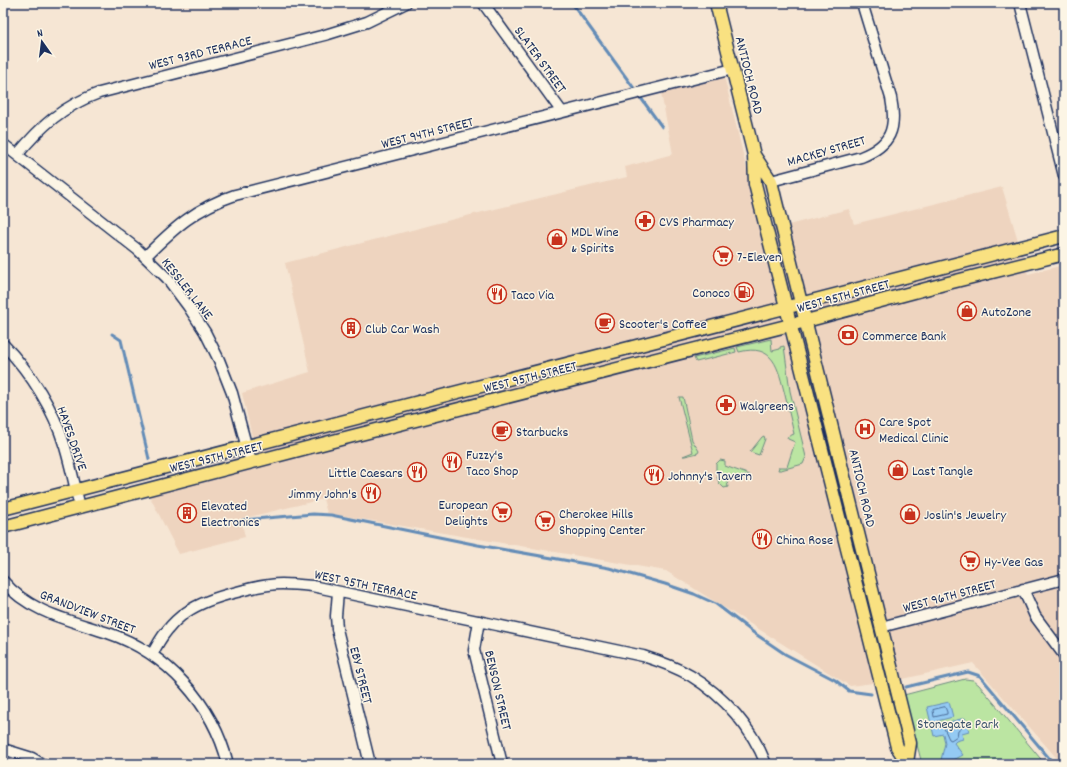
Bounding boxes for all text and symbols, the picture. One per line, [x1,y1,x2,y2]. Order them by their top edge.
north arrow [22,22,62,62]
street label: SLATER STREET [508,23,571,98]
text: N [35,26,45,43]
street label: WEST 93RD TERRACE [147,31,255,76]
street label: ANTIOCH ROAD [729,34,767,117]
street label: WEST 94TH STREET [379,113,476,155]
street label: MACKEY STREET [785,131,869,173]
pharmacy icon: CVS Pharmacy [634,210,656,232]
place label: CVS Pharmacy [659,213,734,233]
place label: MDL Wine & Spirits [571,223,619,259]
shop icon: MDL Wine & Spirits [546,228,568,250]
supermarket icon: 7-Eleven [712,245,734,267]
place label: 7-Eleven [737,248,781,268]
street label: KESSLER LANE [156,254,217,325]
street label: WEST 95TH STREET [795,275,892,319]
fuel station icon: Conoco [733,281,755,303]
restaurant icon: Taco Via [486,283,508,305]
place label: Conoco [692,284,730,304]
place label: Taco Via [511,286,555,306]
shop icon: AutoZone [956,300,978,322]
place label: AutoZone [981,303,1031,323]
cafe icon: Scooter's Coffee [594,312,616,334]
place label: Scooter's Coffee [619,315,707,335]
building icon: Club Car Wash [340,317,362,339]
place label: Club Car Wash [365,320,439,340]
bank icon: Commerce Bank [837,324,859,346]
place label: Commerce Bank [862,327,946,347]
street label: WEST 95TH STREET [482,357,579,399]
pharmacy icon: Walgreens [715,394,737,416]
place label: Walgreens [740,397,794,417]
street label: HAYES DRIVE [51,404,92,474]
place label: Care Spot Medical Clinic [879,413,949,449]
hospital icon: Care Spot Medical Clinic [854,418,876,440]
cafe icon: Starbucks [491,420,513,442]
place label: Starbucks [516,423,569,443]
street label: WEST 95TH STREET [168,437,265,479]
place label: Fuzzy's Taco Shop [466,446,519,482]
street label: ANTIOCH ROAD [842,447,880,529]
restaurant icon: Fuzzy's Taco Shop [441,451,463,473]
shop icon: Last Tangle [887,459,909,481]
restaurant icon: Little Caesars [406,461,428,483]
place label: Last Tangle [912,462,973,482]
place label: Little Caesars [328,464,403,484]
restaurant icon: Johnny's Tavern [643,464,665,486]
place label: Johnny's Tavern [668,467,752,487]
restaurant icon: Jimmy John's [360,482,382,504]
place label: Jimmy John's [288,485,357,505]
place label: European Delights [439,496,488,532]
place label: Elevated Electronics [201,497,260,533]
supermarket icon: European Delights [491,501,513,523]
building icon: Elevated Electronics [176,502,198,524]
shop icon: Joslin's Jewelry [899,503,921,525]
place label: Cherokee Hills Shopping Center [559,505,646,541]
place label: Joslin's Jewelry [924,506,1006,526]
supermarket icon: Cherokee Hills Shopping Center [534,510,556,532]
restaurant icon: China Rose [751,528,773,550]
place label: China Rose [776,531,833,551]
supermarket icon: Hy-Vee Gas [959,550,981,572]
place label: Hy-Vee Gas [984,553,1044,573]
street label: WEST 95TH TERRACE [312,565,420,607]
street label: WEST 96TH STREET [901,575,999,619]
street label: GRANDVIEW STREET [36,585,139,640]
street label: EBY STREET [343,645,377,707]
street label: BENSON STREET [478,649,516,733]
park label: Stonegate Park [917,715,999,735]

